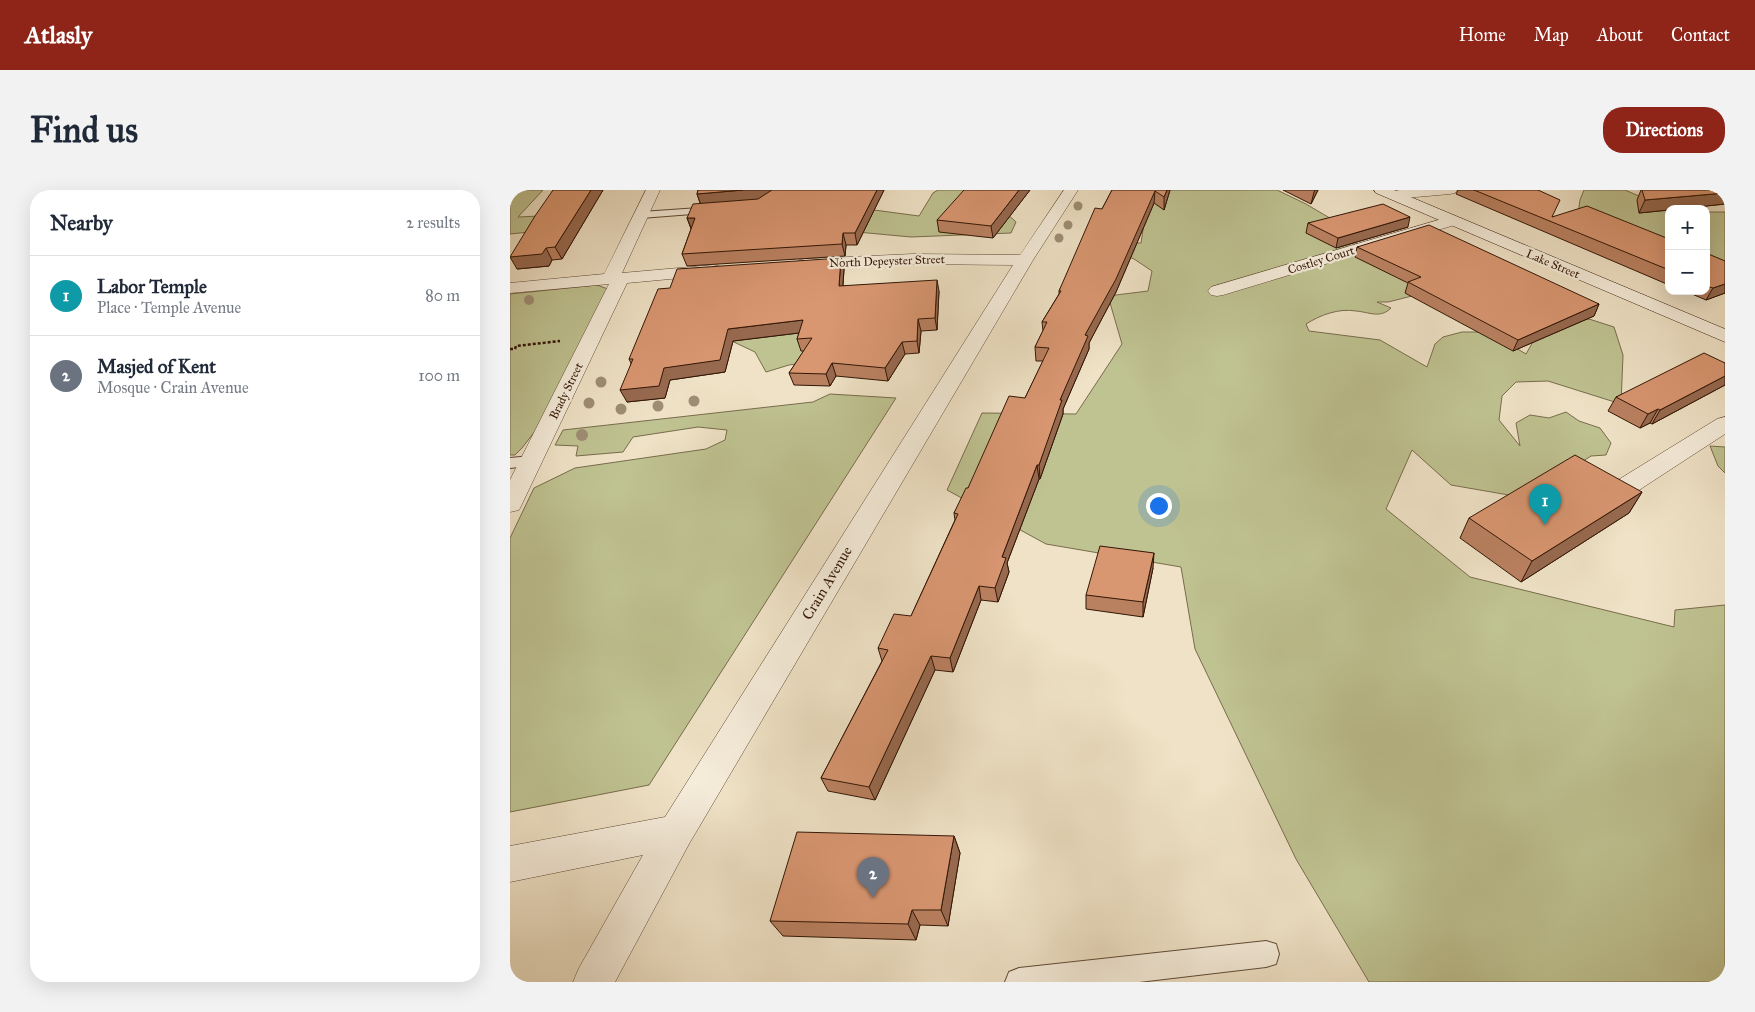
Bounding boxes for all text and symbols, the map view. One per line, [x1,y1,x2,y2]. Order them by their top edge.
text: Atlasly [25,20,92,50]
text: Home [1459,24,1506,46]
text: Map [1534,24,1569,46]
text: About [1597,24,1643,46]
text: Contact [1671,24,1730,46]
button: Directions [1603,107,1725,153]
text: Find us [30,109,138,152]
map controls [1665,205,1710,295]
button: + [1665,205,1710,250]
text: Nearby [50,210,113,236]
text: 2 results [406,213,460,232]
street label: Costley Court [1286,243,1357,277]
street label: Lake Street [1524,246,1583,282]
button: − [1665,250,1710,295]
street label: North Depeyster Street [829,252,946,270]
text: Labor Temple [97,275,207,298]
text: 1 [63,286,69,305]
text: 80 m [425,286,460,305]
text: Place · Temple Avenue [97,298,241,317]
text: Masjed of Kent [97,355,216,378]
street label: Brady Street [546,360,586,422]
text: 2 [62,366,70,385]
text: 100 m [418,366,460,385]
text: Mosque · Crain Avenue [97,378,249,397]
pin: 1 [1529,484,1561,525]
your location [1146,493,1172,519]
street label: Crain Avenue [798,543,856,623]
pin: 2 [857,857,889,898]

